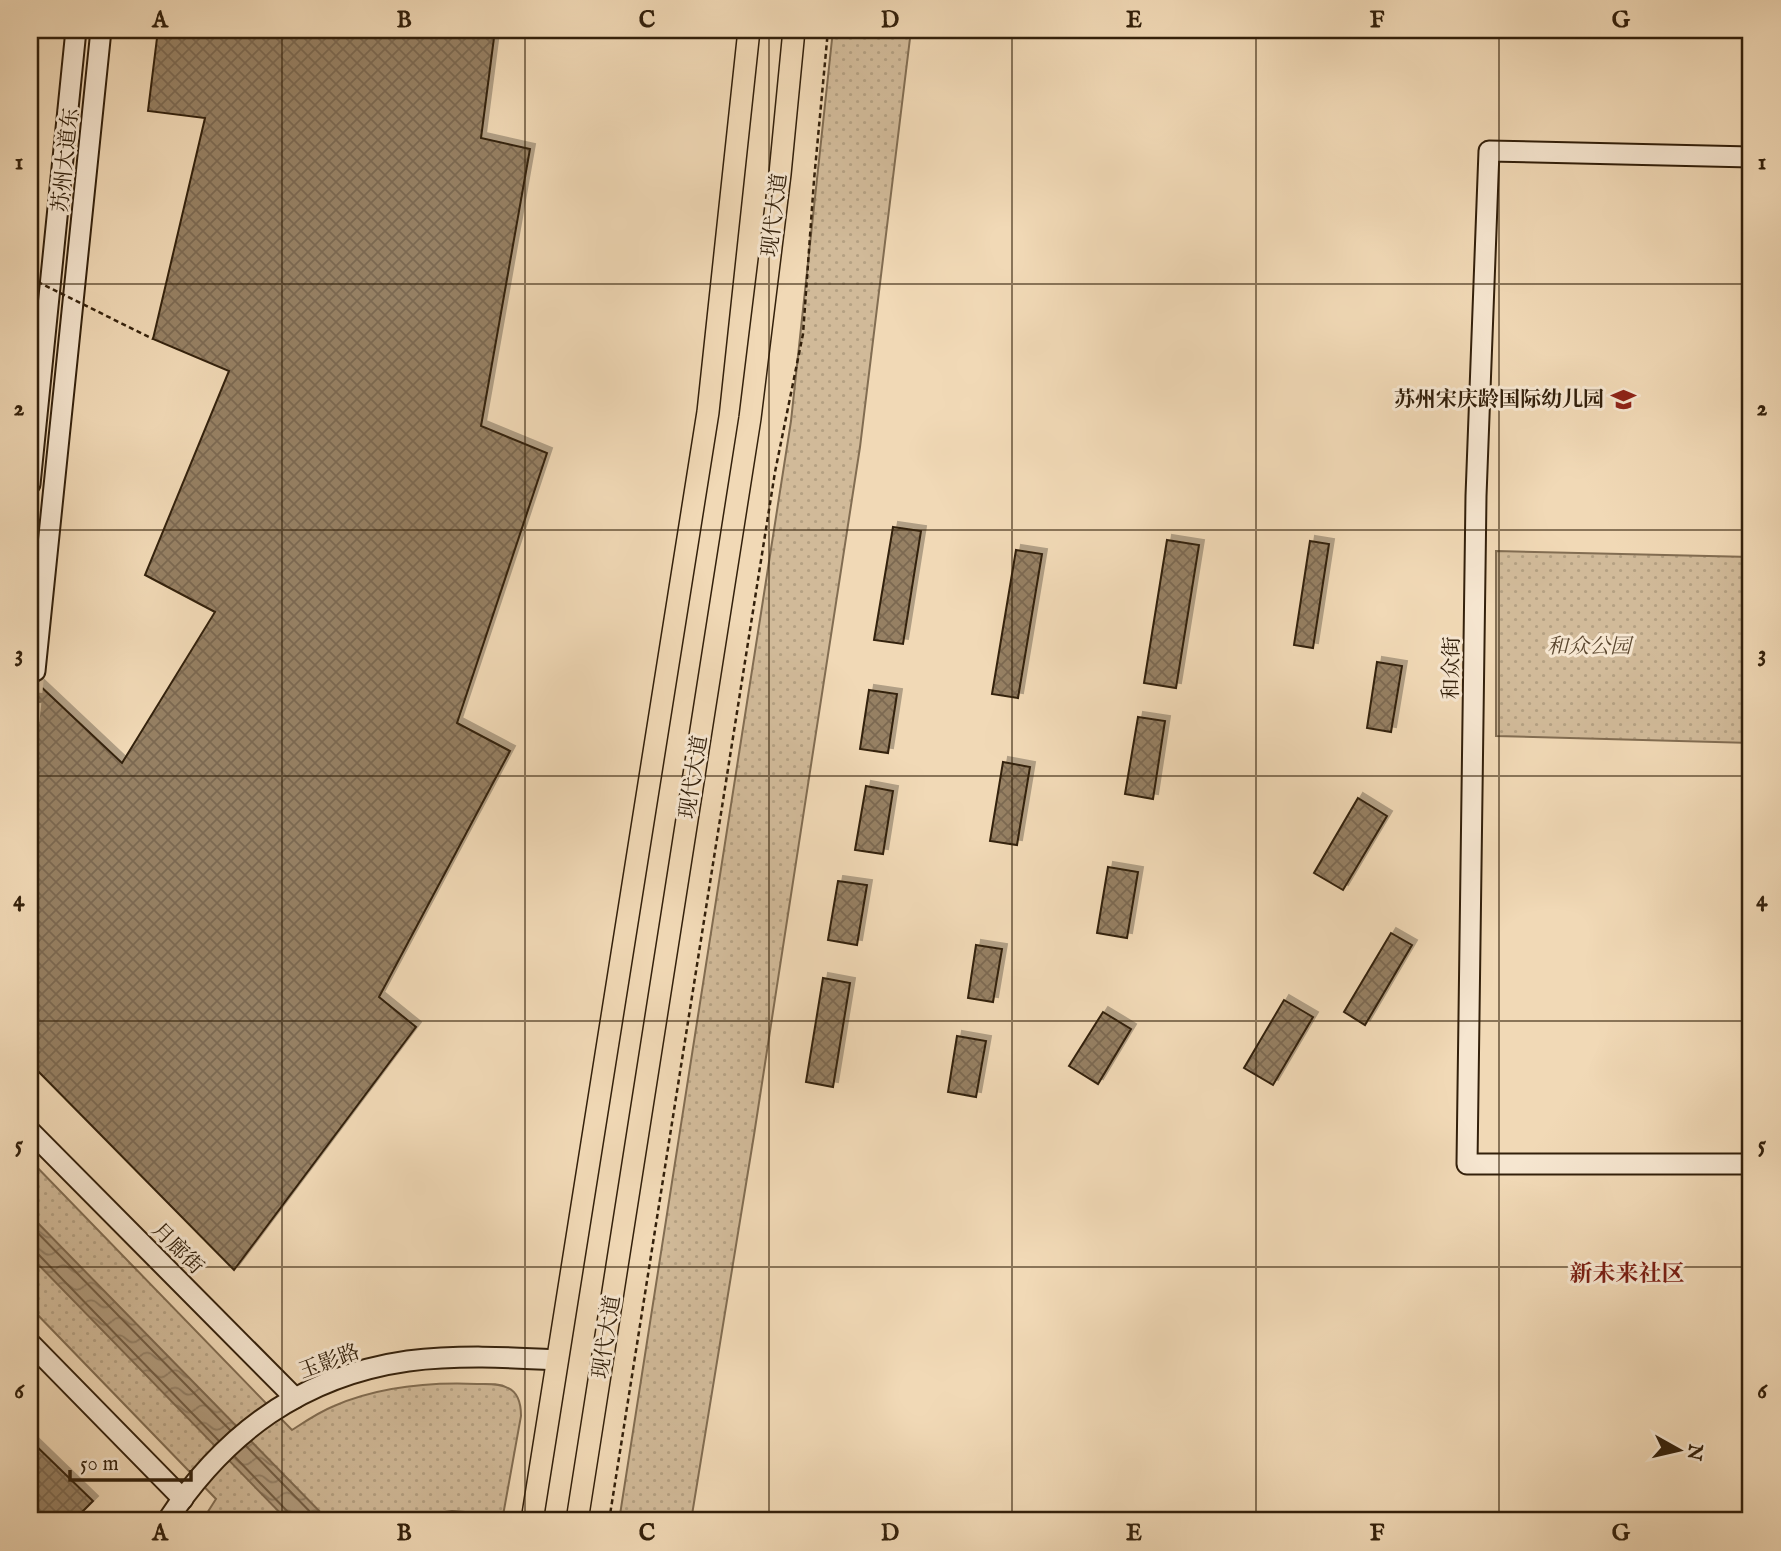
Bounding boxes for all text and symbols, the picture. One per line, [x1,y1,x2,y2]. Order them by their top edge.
text: A [151,6,169,35]
text: B [396,6,412,35]
text: C [639,6,656,35]
text: D [881,6,899,35]
text: E [1126,6,1142,35]
text: F [1370,6,1385,35]
text: G [1612,6,1631,35]
street label: 苏州大道东 [48,107,85,214]
text: 1 [15,148,23,177]
text: 1 [1758,148,1766,177]
street label: 现代大道 [757,172,794,259]
school or university icon: 苏州宋庆龄国际幼儿园 [1610,385,1638,413]
place label: 苏州宋庆龄国际幼儿园 [1394,387,1604,414]
text: 2 [14,394,25,423]
text: 2 [1757,394,1768,423]
park label: 和众公园 [1547,634,1634,661]
street label: 和众街 [1438,636,1467,700]
text: 3 [15,640,23,669]
text: 3 [1758,640,1766,669]
street label: 现代大道 [675,734,714,821]
text: 4 [13,885,25,914]
text: 4 [1756,885,1768,914]
text: 5 [15,1131,24,1160]
text: 5 [1758,1131,1767,1160]
street label: 月廊街 [145,1217,209,1281]
district label: 新未来社区 [1570,1260,1685,1289]
street label: 现代大道 [588,1294,627,1381]
street label: 玉影路 [295,1339,364,1386]
text: 6 [14,1377,25,1406]
text: 6 [1757,1377,1768,1406]
north arrow [1644,1414,1714,1484]
scale bar [70,1439,191,1483]
text: N [1681,1441,1707,1462]
text: 50 m [80,1451,119,1478]
text: A [151,1519,169,1548]
text: B [396,1519,412,1548]
text: C [639,1519,656,1548]
text: D [881,1519,899,1548]
text: E [1126,1519,1142,1548]
text: F [1370,1519,1385,1548]
text: G [1612,1519,1631,1548]

